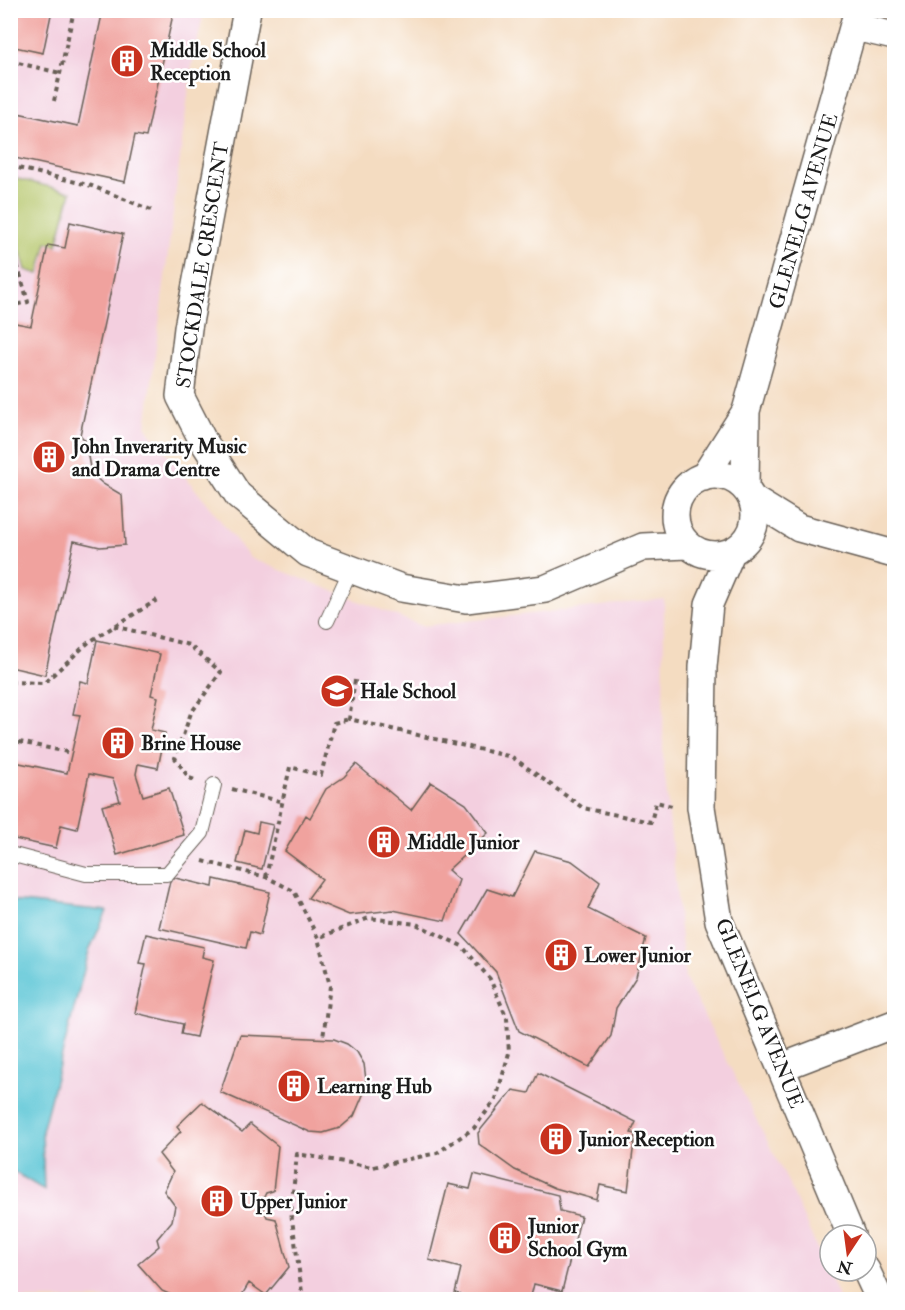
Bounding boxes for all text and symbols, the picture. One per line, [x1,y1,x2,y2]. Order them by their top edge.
place label: Middle School Reception [149,38,267,87]
building icon: Middle School Reception [109,43,145,79]
street label: GLENELG AVENUE [764,110,843,312]
street label: STOCKDALE CRESCENT [171,140,234,390]
place label: John Inverarity Music and Drama Centre [71,434,247,482]
building icon: John Inverarity Music and Drama Centre [31,439,67,475]
school or university icon: Hale School [319,673,355,709]
place label: Hale School [360,679,457,704]
building icon: Brine House [100,725,136,761]
place label: Brine House [141,731,242,756]
building icon: Middle Junior [366,824,402,860]
place label: Middle Junior [406,830,520,855]
street label: GLENELG AVENUE [710,915,809,1112]
building icon: Lower Junior [543,937,579,973]
place label: Lower Junior [584,943,692,968]
building icon: Learning Hub [276,1068,312,1104]
place label: Learning Hub [317,1074,432,1100]
building icon: Junior Reception [538,1121,574,1157]
place label: Junior Reception [578,1127,715,1153]
building icon: Upper Junior [199,1183,235,1219]
place label: Upper Junior [240,1189,348,1215]
place label: Junior School Gym [527,1214,628,1263]
building icon: Junior School Gym [487,1220,523,1256]
north arrow [818,1223,878,1283]
text: N [835,1255,855,1278]

